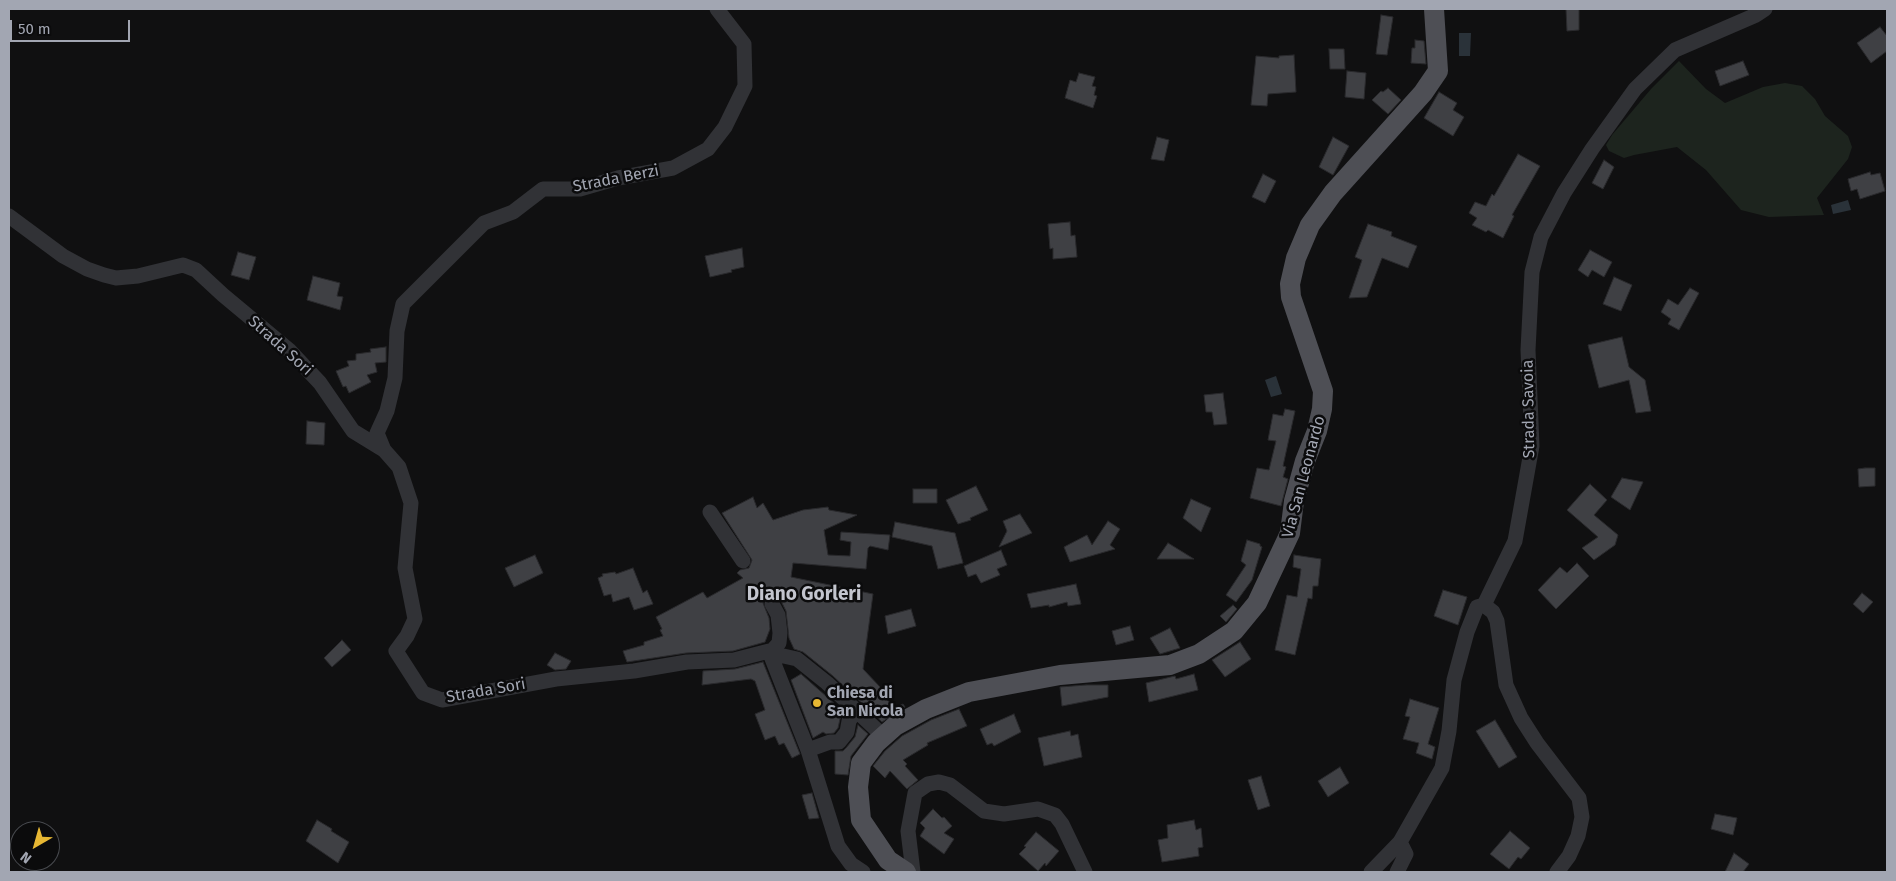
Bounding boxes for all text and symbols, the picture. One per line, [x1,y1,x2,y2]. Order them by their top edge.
scale bar [12,10,132,42]
text: 50 m [18,20,51,38]
street label: Strada Berzi [571,161,661,197]
street label: Strada Sori [244,312,316,380]
street label: Strada Savoia [1519,359,1539,459]
street label: Via San Leonardo [1278,414,1330,540]
district label: Diano Gorleri [747,584,861,606]
street label: Strada Sori [445,675,527,707]
place label: Chiesa di San Nicola [827,684,903,722]
marker: Chiesa di San Nicola [811,697,823,709]
north arrow [10,821,60,871]
text: N [17,848,35,867]

